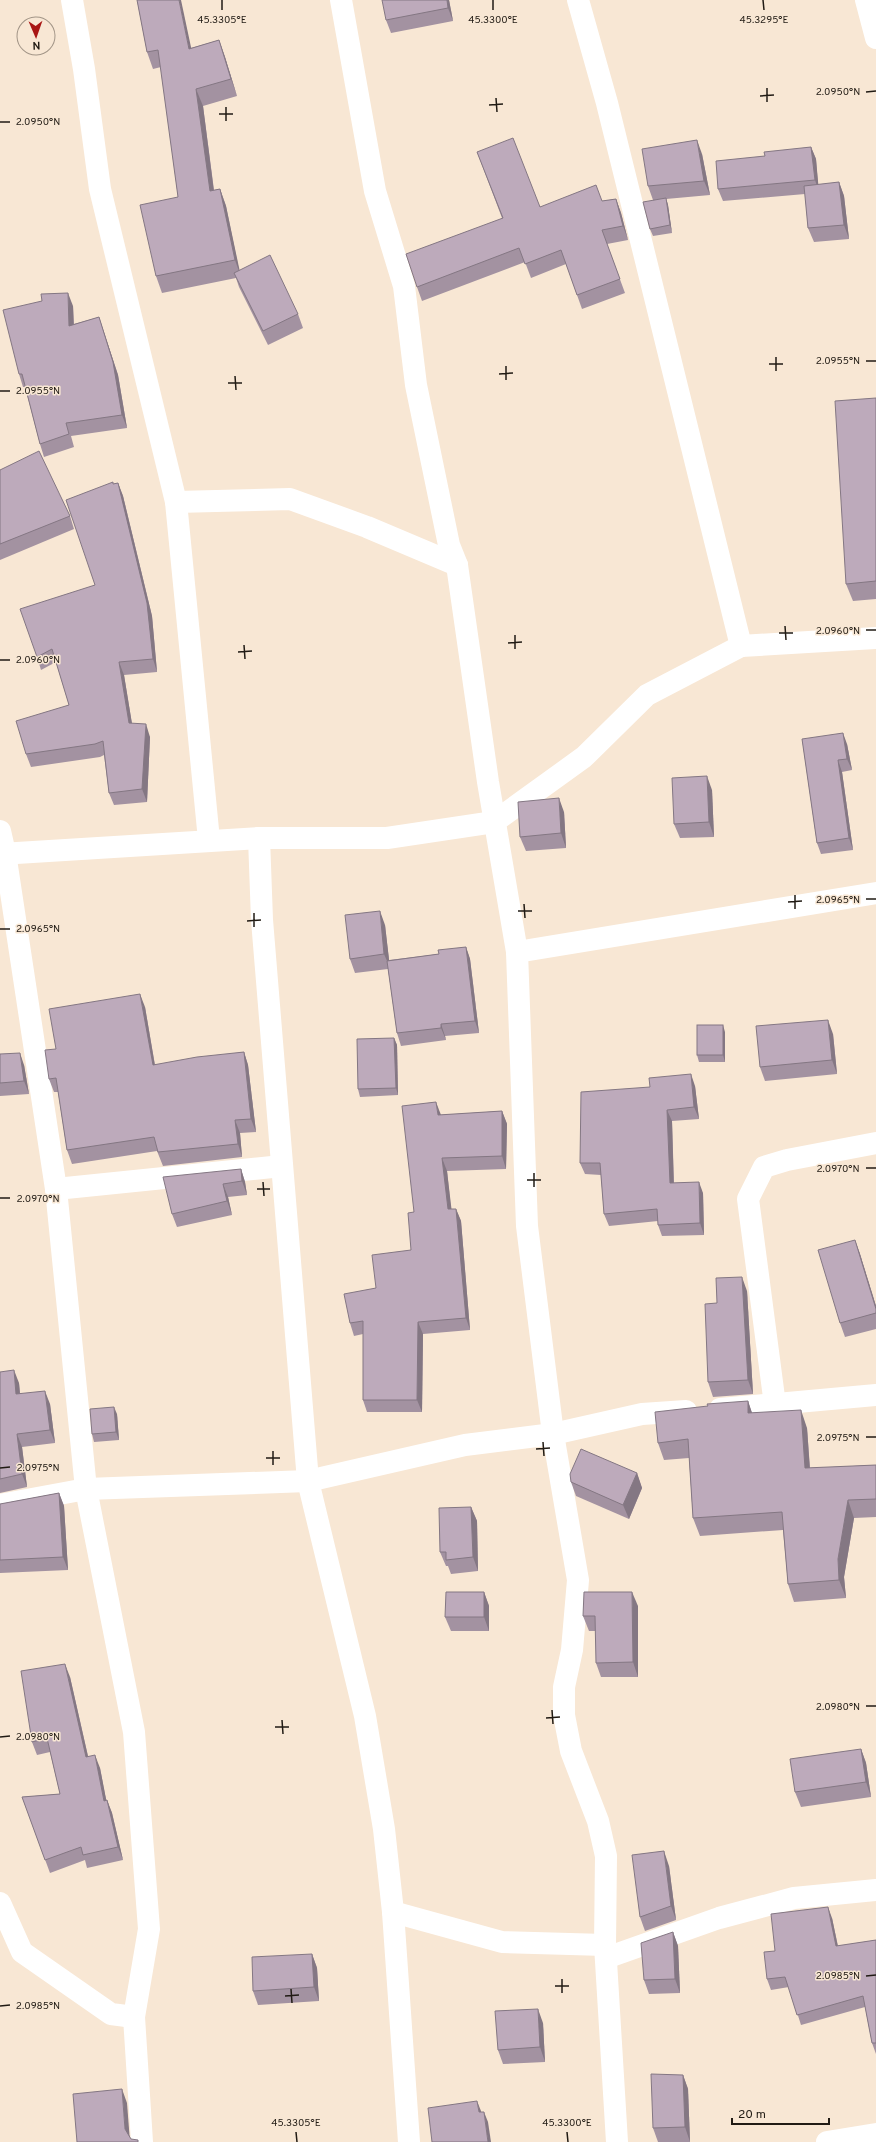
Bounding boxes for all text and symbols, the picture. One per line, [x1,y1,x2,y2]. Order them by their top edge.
text: 45.3305°E [197,14,247,27]
text: 45.3300°E [468,14,518,27]
text: 45.3295°E [740,14,788,27]
north arrow [16,16,56,56]
text: N [32,38,41,52]
text: 2.0950°N [816,86,860,99]
text: 2.0950°N [16,116,60,129]
text: 2.0955°N [816,355,860,368]
text: 2.0955°N [16,385,60,398]
text: 2.0960°N [816,625,860,638]
text: 2.0960°N [16,654,60,667]
text: 2.0965°N [816,894,860,907]
text: 2.0965°N [16,923,60,936]
text: 2.0970°N [817,1163,859,1176]
text: 2.0970°N [17,1193,59,1206]
text: 2.0975°N [816,1432,860,1445]
text: 2.0975°N [16,1462,60,1475]
text: 2.0980°N [816,1701,860,1714]
text: 2.0980°N [16,1731,60,1744]
text: 2.0985°N [816,1970,860,1983]
text: 2.0985°N [16,2000,60,2013]
scale bar [732,2100,829,2126]
text: 20 m [738,2107,766,2123]
text: 45.3305°E [271,2117,321,2130]
text: 45.3300°E [542,2117,592,2130]

